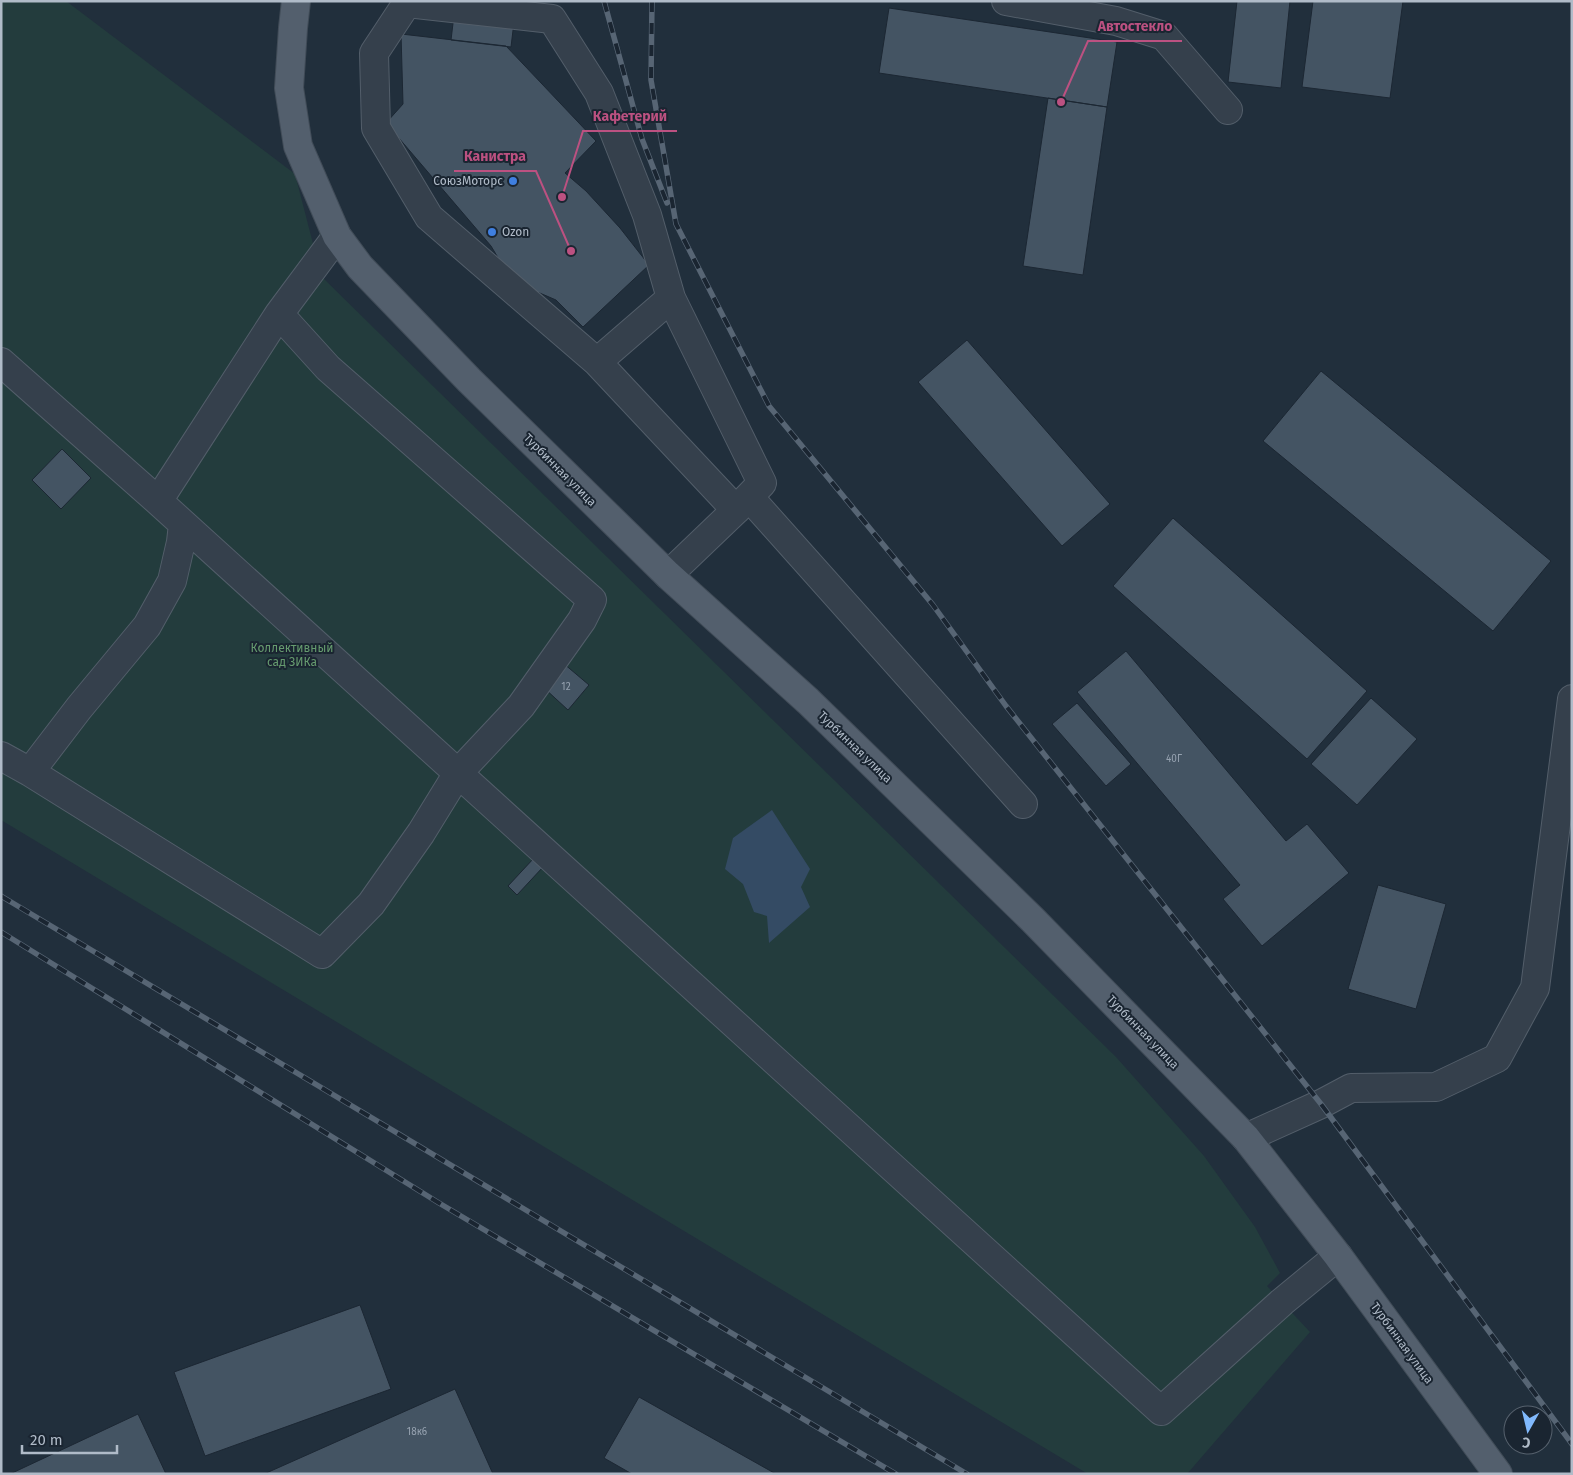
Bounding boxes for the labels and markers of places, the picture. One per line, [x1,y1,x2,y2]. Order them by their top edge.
callout: Автостекло [1088,12,1182,41]
callout: Кафетерий [583,102,677,131]
callout: Канистра [454,142,536,171]
place label: СоюзМоторс [433,174,503,188]
marker: СоюзМоторс [507,175,519,187]
place label: Ozon [502,225,529,239]
marker: Ozon [486,226,498,238]

